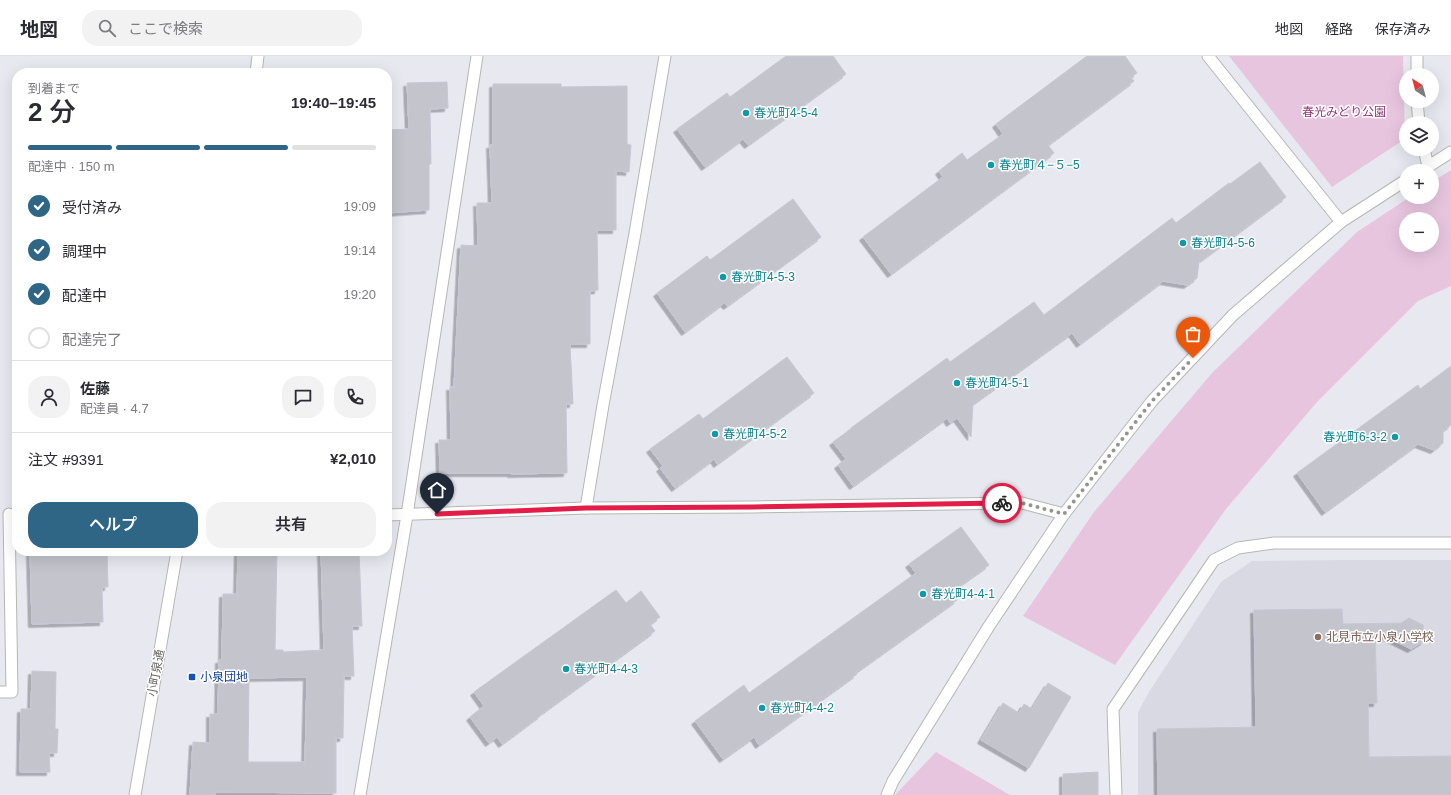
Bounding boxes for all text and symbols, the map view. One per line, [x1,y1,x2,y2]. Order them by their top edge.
search box [82,10,362,46]
icon: search [96,17,118,39]
text: 地図 [20,19,58,40]
text: ここで検索 [128,20,203,37]
text: 地図 [1275,21,1303,37]
text: 経路 [1325,21,1353,37]
text: 保存済み [1375,21,1431,37]
north arrow [1399,68,1439,108]
map controls [1399,68,1439,252]
text: 到着まで [28,81,80,96]
text: 19:40–19:45 [291,94,376,111]
text: 2 分 [28,97,76,127]
park label: 春光みどり公園 [1302,105,1386,119]
place label: 春光町4-5-4 [754,106,818,120]
marker: 春光町4-5-4 [741,108,751,118]
button: layers [1399,116,1439,156]
place label: 春光町４−５−5 [999,158,1080,172]
text: 配達中 · 150 m [28,159,115,174]
marker: 春光町４−５−5 [986,160,996,170]
button: + [1399,164,1439,204]
icon: check [28,195,50,217]
text: 受付済み [62,199,122,216]
text: 19:09 [343,199,376,214]
button: − [1399,212,1439,252]
place label: 春光町4-5-6 [1191,236,1255,250]
marker: 春光町4-5-6 [1178,238,1188,248]
icon: check [28,239,50,261]
text: 調理中 [62,243,107,260]
text: 19:14 [343,243,376,258]
place label: 春光町4-5-3 [731,270,795,284]
marker: 春光町4-5-3 [718,272,728,282]
icon: check [28,283,50,305]
text: 配達中 [62,287,107,304]
text: 19:20 [343,287,376,302]
pin [1176,317,1210,358]
icon: bag [1182,323,1204,345]
text: 配達完了 [62,331,122,348]
button: person [28,376,70,418]
button: chat [282,376,324,418]
button: phone [334,376,376,418]
place label: 春光町4-5-1 [965,376,1029,390]
marker: 春光町4-5-1 [952,378,962,388]
text: 佐藤 [80,380,110,397]
text: 配達員 · 4.7 [80,401,149,416]
place label: 春光町4-5-2 [723,427,787,441]
marker: 春光町4-5-2 [710,429,720,439]
place label: 春光町6-3-2 [1323,430,1387,444]
marker: 春光町6-3-2 [1390,432,1400,442]
text: ¥2,010 [330,450,376,467]
text: 注文 #9391 [28,451,104,468]
pin [420,473,454,514]
icon: home [426,479,448,501]
courier [982,483,1022,523]
icon: bike [991,492,1013,514]
button: ヘルプ [28,502,198,548]
button: 共有 [206,502,376,548]
place label: 春光町4-4-1 [931,587,995,601]
marker: 春光町4-4-1 [918,589,928,599]
place label: 北見市立小泉小学校 [1326,630,1434,644]
marker: 北見市立小泉小学校 [1313,632,1323,642]
street label: 小町泉通 [145,648,167,698]
place label: 春光町4-4-3 [574,662,638,676]
marker: 春光町4-4-3 [561,664,571,674]
place label: 小泉団地 [200,670,248,684]
marker: 小泉団地 [187,672,197,682]
place label: 春光町4-4-2 [770,701,834,715]
marker: 春光町4-4-2 [757,703,767,713]

